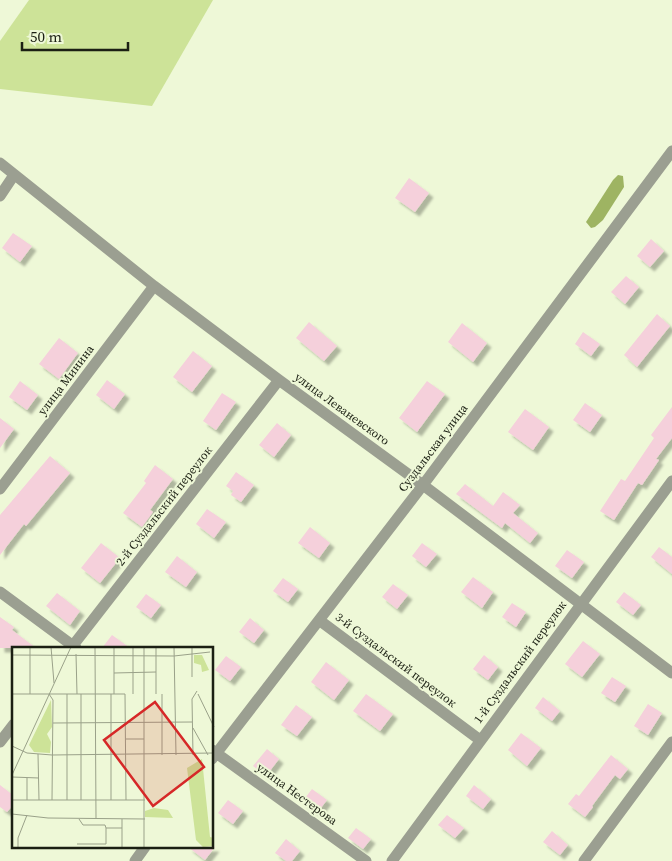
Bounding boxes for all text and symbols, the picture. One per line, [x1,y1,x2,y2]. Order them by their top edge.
scale bar [22,20,129,52]
text: 50 m [30,26,62,47]
street label: улица Минина [34,341,98,418]
street label: улица Леваневского [291,369,393,449]
street label: Суздальская улица [395,400,472,495]
street label: 2-й Суздальский переулок [112,443,216,569]
street label: 1-й Суздальский переулок [470,597,570,726]
street label: 3-й Суздальский переулок [332,609,460,711]
inset map [12,647,214,848]
street label: улица Нестерова [253,759,341,829]

